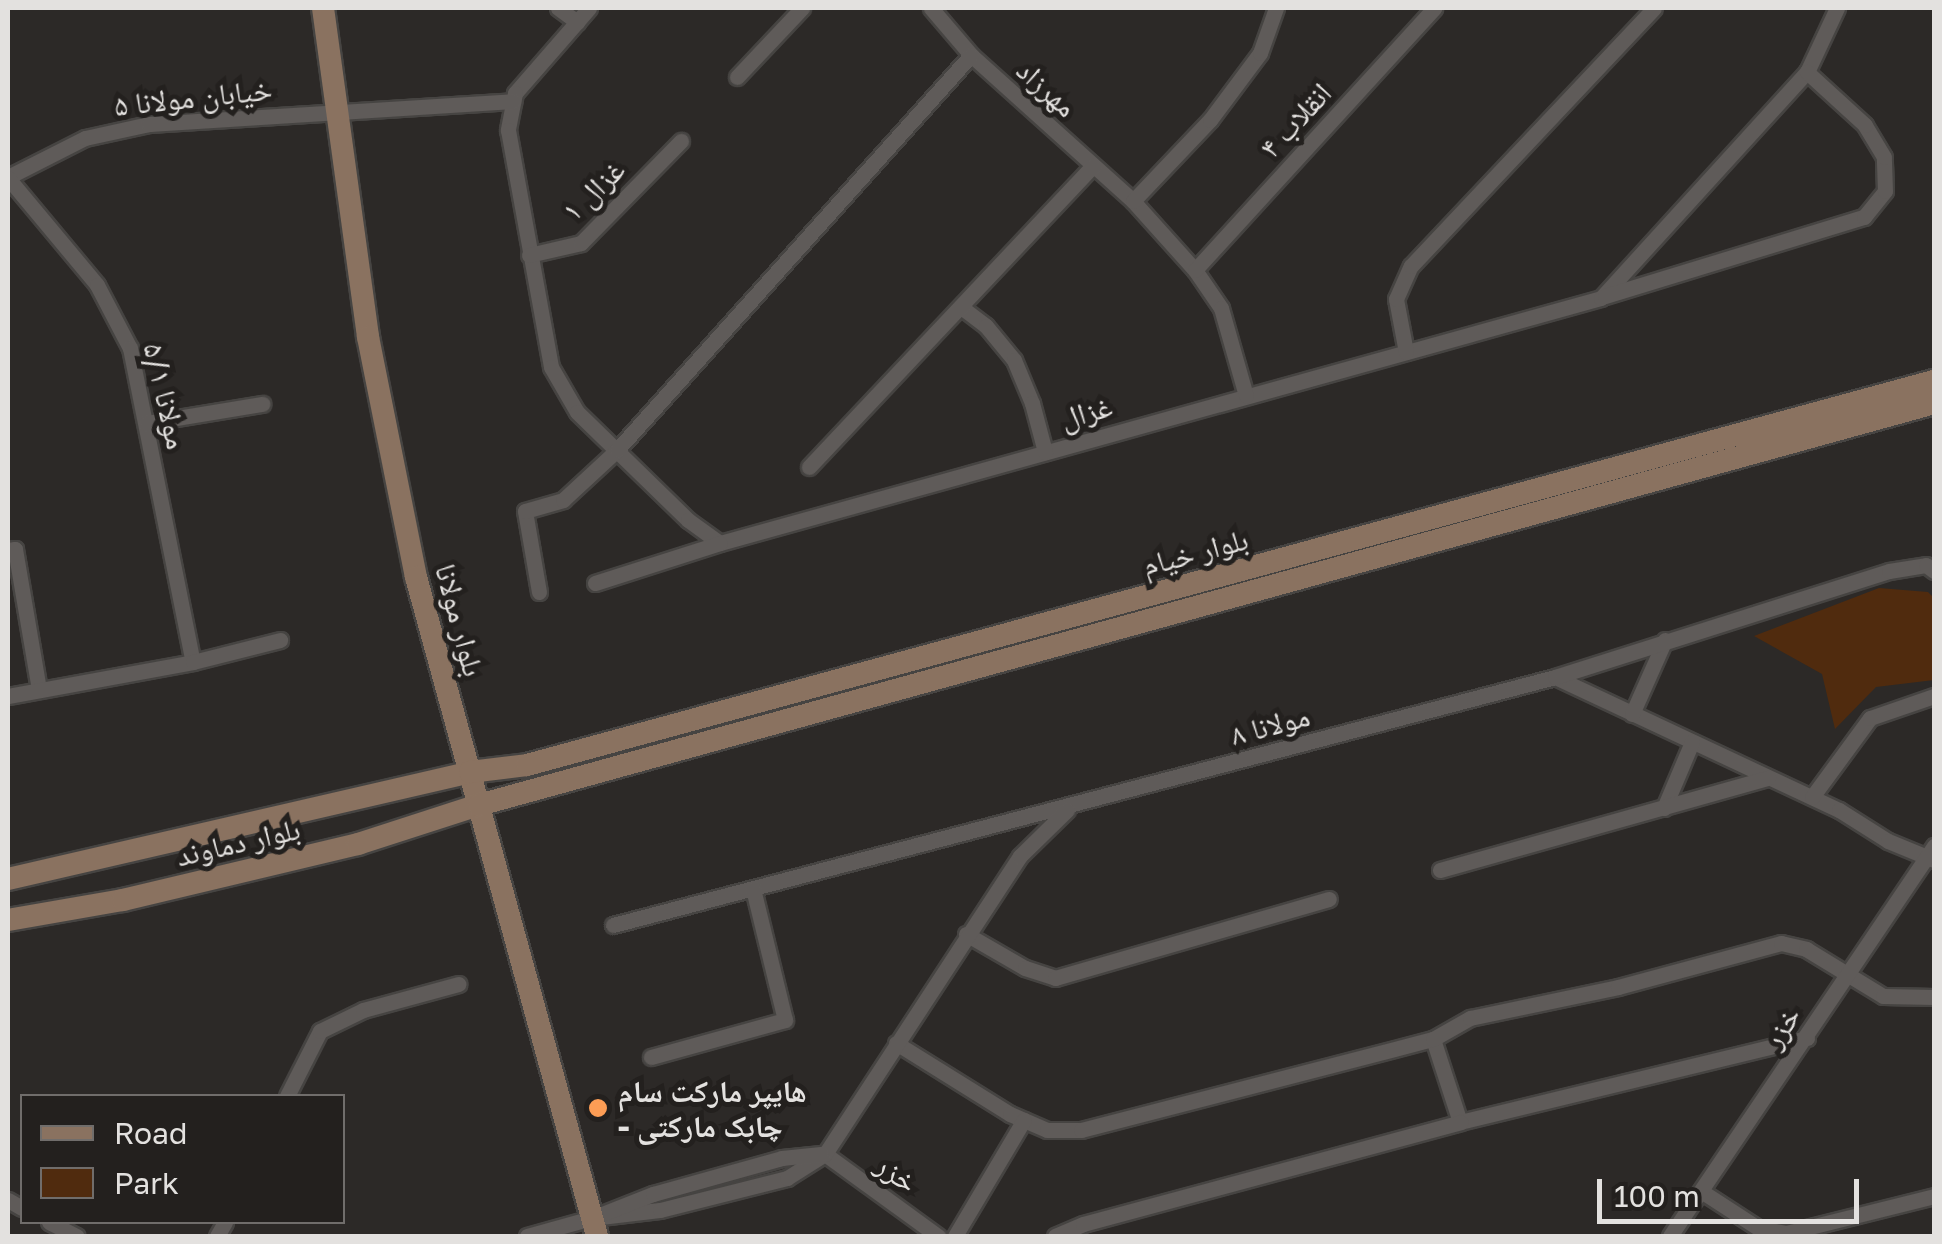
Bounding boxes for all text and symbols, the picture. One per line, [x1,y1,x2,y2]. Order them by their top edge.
street label: مهرزاد [1010,52,1084,124]
street label: خیابان مولانا ۵ [112,71,274,123]
street label: انقلاب ۴ [1251,75,1339,165]
street label: غزال ۱ [554,152,632,228]
street label: مولانا ۵/۱ [136,339,196,453]
street label: غزال [1056,387,1116,437]
street label: بلوار خیام [1138,521,1252,583]
street label: بلوار مولانا [428,560,492,680]
street label: مولانا ۸ [1227,697,1313,753]
street label: بلوار دماوند [173,810,303,874]
street label: خزر [1754,999,1808,1055]
place label: هایپر مارکت سام - چابک مارکتی [618,1073,807,1144]
legend [20,1094,345,1224]
marker: هایپر مارکت سام - چابک مارکتی [587,1097,609,1119]
text: Road [114,1115,188,1151]
street label: خزر [869,1146,925,1200]
scale bar [1602,1159,1864,1221]
text: Park [114,1165,179,1201]
text: 100 m [1614,1178,1700,1214]

